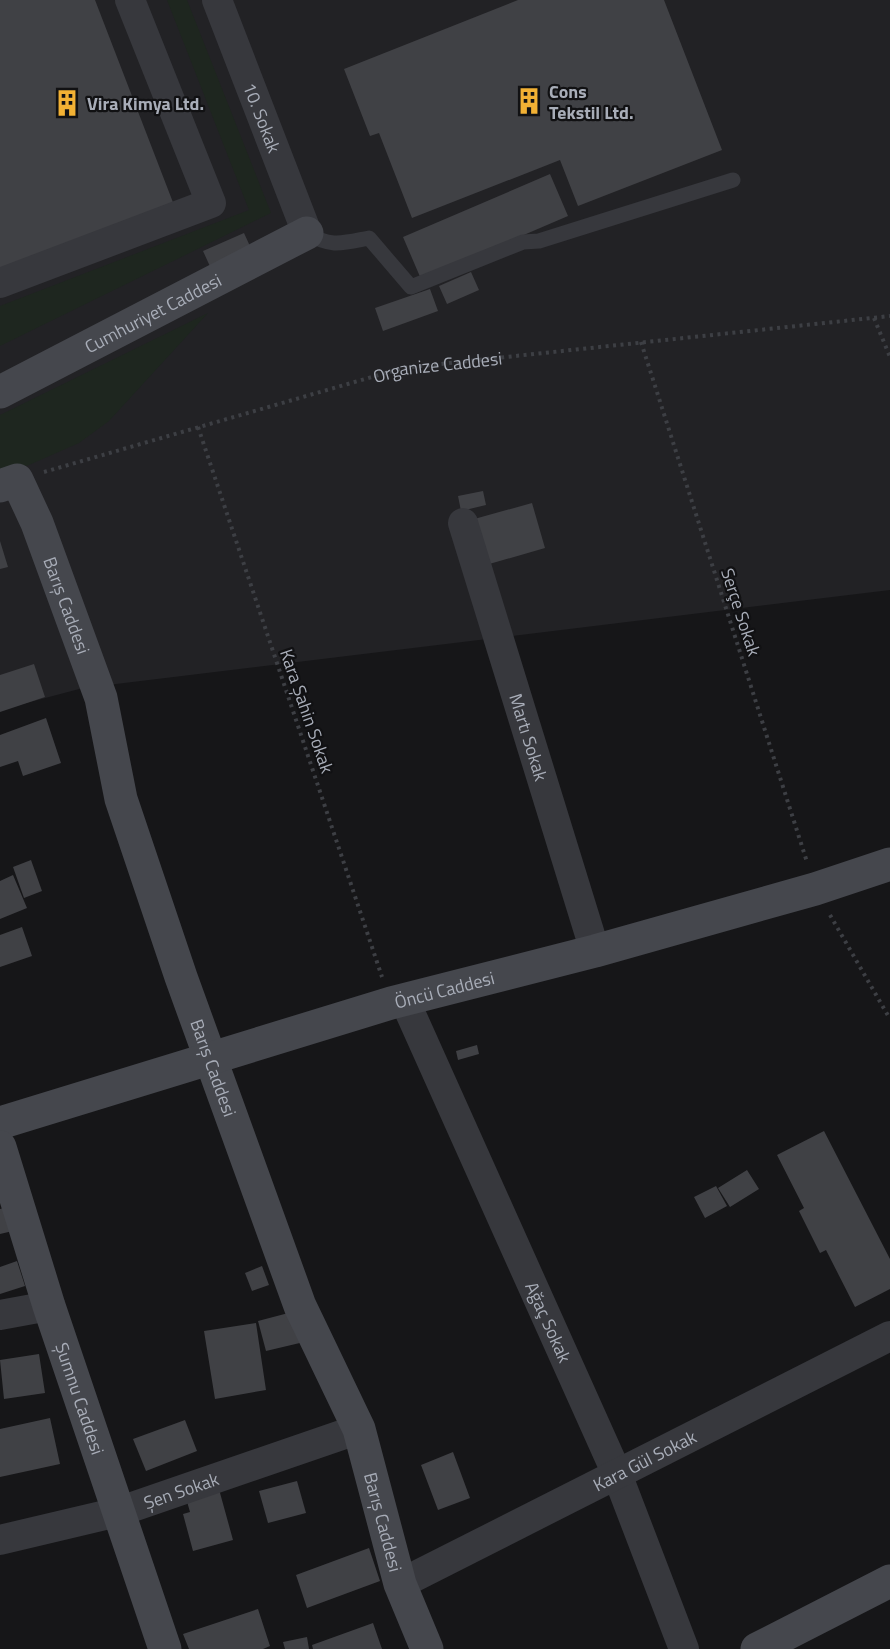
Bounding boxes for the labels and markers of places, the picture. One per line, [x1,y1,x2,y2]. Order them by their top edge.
place label: Cons Tekstil Ltd. [549,78,634,126]
building icon: Cons Tekstil Ltd. [514,86,544,116]
building icon: Vira Kimya Ltd. [52,88,82,118]
place label: Vira Kimya Ltd. [87,90,204,117]

